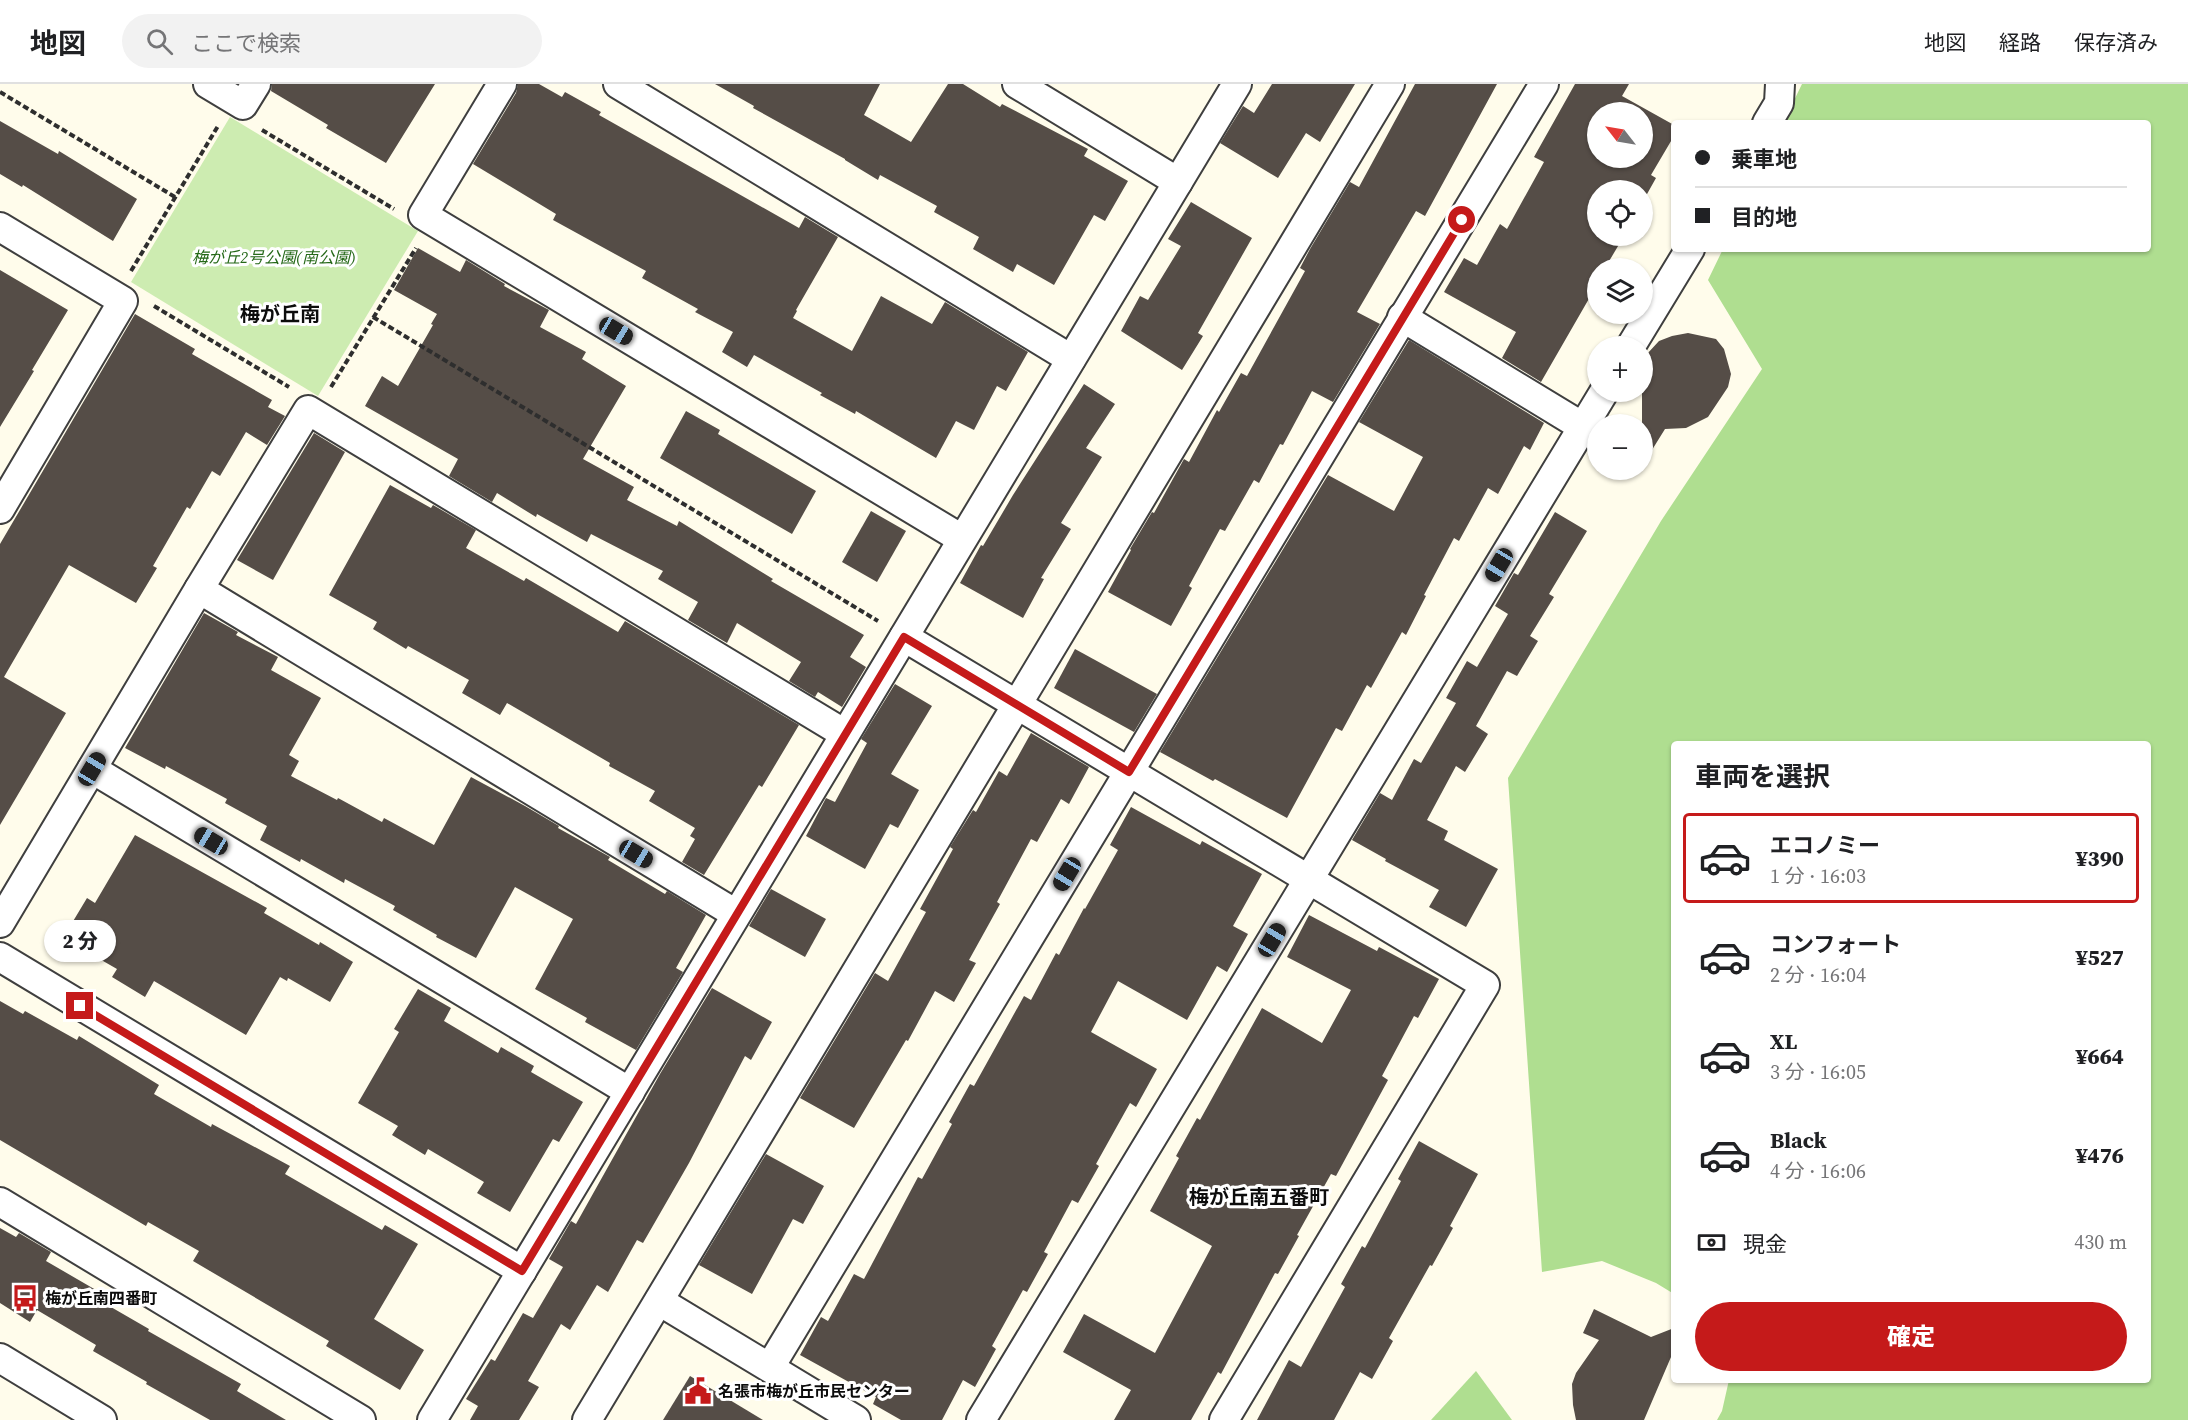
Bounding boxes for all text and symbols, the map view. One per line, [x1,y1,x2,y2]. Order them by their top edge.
search box [122,14,542,68]
text: 地図 [30,24,86,62]
icon: search [143,25,176,58]
text: ここで検索 [191,28,301,58]
text: 地図 [1924,28,1966,57]
text: 経路 [1999,28,2041,57]
text: 保存済み [2074,28,2158,57]
north arrow [1587,102,1653,168]
map controls [1587,102,1653,480]
text: 乗車地 [1731,144,1797,174]
button: locate [1587,180,1653,246]
text: 目的地 [1731,202,1797,232]
route start [1448,206,1475,233]
park label: 梅が丘2号公園(南公園) [192,246,356,268]
button: layers [1587,258,1653,324]
district label: 梅が丘南 [240,300,320,328]
car [596,314,636,348]
button: + [1587,336,1653,402]
button: − [1587,414,1653,480]
car [1482,545,1516,585]
car [75,749,109,789]
text: 車両を選択 [1695,758,1830,795]
car [191,824,231,858]
text: エコノミー [1770,830,1880,860]
icon: car [1698,831,1752,885]
car [616,837,656,871]
text: ¥390 [2076,843,2124,873]
car [1050,854,1084,894]
text: 1 分 · 16:03 [1770,862,1866,890]
callout: 2 分 [44,919,116,961]
car [1255,920,1289,960]
text: 2 分 [62,927,98,955]
text: コンフォート [1770,929,1901,959]
icon: car [1698,930,1752,984]
text: ¥527 [2076,942,2124,972]
text: 2 分 · 16:04 [1770,961,1866,989]
route end [66,992,93,1019]
text: XL [1770,1026,1797,1056]
icon: car [1698,1029,1752,1083]
text: ¥664 [2076,1041,2124,1071]
text: 3 分 · 16:05 [1770,1058,1866,1086]
text: Black [1770,1125,1827,1155]
icon: car [1698,1128,1752,1182]
text: ¥476 [2076,1140,2124,1170]
text: 4 分 · 16:06 [1770,1157,1866,1185]
district label: 梅が丘南五番町 [1189,1183,1329,1211]
icon: cash [1695,1226,1728,1259]
text: 430 m [2074,1228,2127,1256]
text: 現金 [1743,1229,1787,1259]
bus stop icon: 梅が丘南四番町 [10,1283,40,1313]
place label: 梅が丘南四番町 [45,1287,157,1309]
button: 確定 [1695,1302,2127,1371]
public building icon: 名張市梅が丘市民センター [683,1376,713,1406]
place label: 名張市梅が丘市民センター [718,1380,910,1402]

